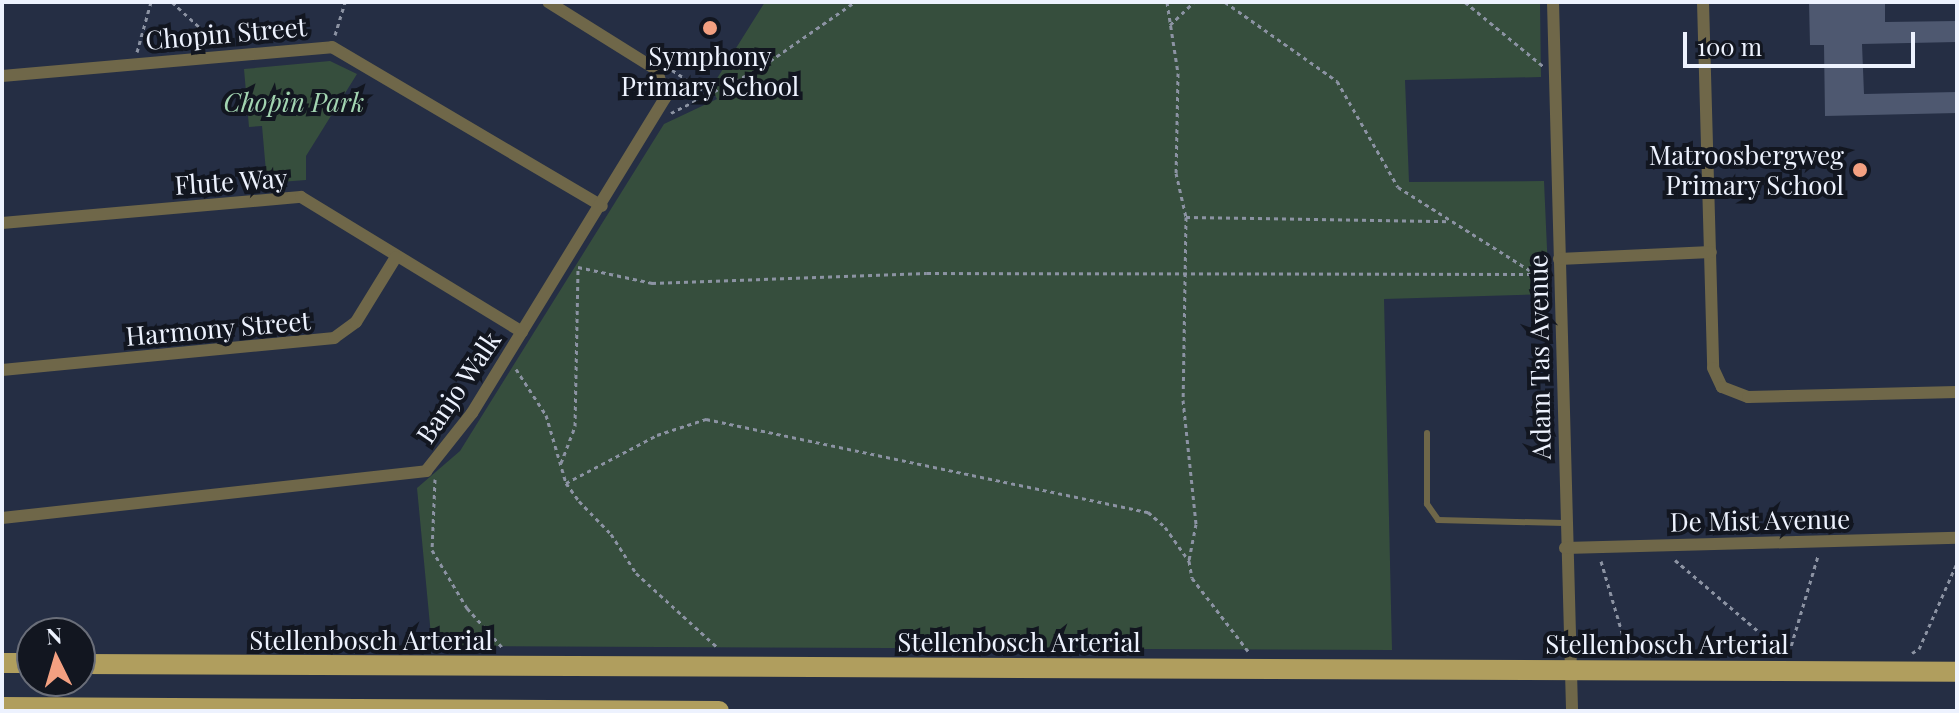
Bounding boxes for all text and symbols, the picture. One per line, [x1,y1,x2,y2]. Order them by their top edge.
street label: Chopin Street [144,10,308,56]
scale bar [1687,16,1919,66]
marker: Symphony Primary School [701,19,719,37]
text: 100 m [1697,30,1762,62]
place label: Symphony Primary School [620,40,800,102]
park label: Chopin Park [224,86,364,118]
place label: Matroosbergweg Primary School [1649,139,1844,200]
street label: Flute Way [173,161,289,201]
marker: Matroosbergweg Primary School [1851,161,1869,179]
street label: Adam Tas Avenue [1522,253,1556,461]
street label: Harmony Street [124,304,312,352]
street label: Banjo Walk [409,325,507,449]
street label: De Mist Avenue [1669,503,1851,537]
north arrow [16,617,96,697]
text: N [45,619,63,651]
street label: Stellenbosch Arterial [249,624,493,656]
street label: Stellenbosch Arterial [897,626,1141,658]
street label: Stellenbosch Arterial [1545,628,1789,660]

